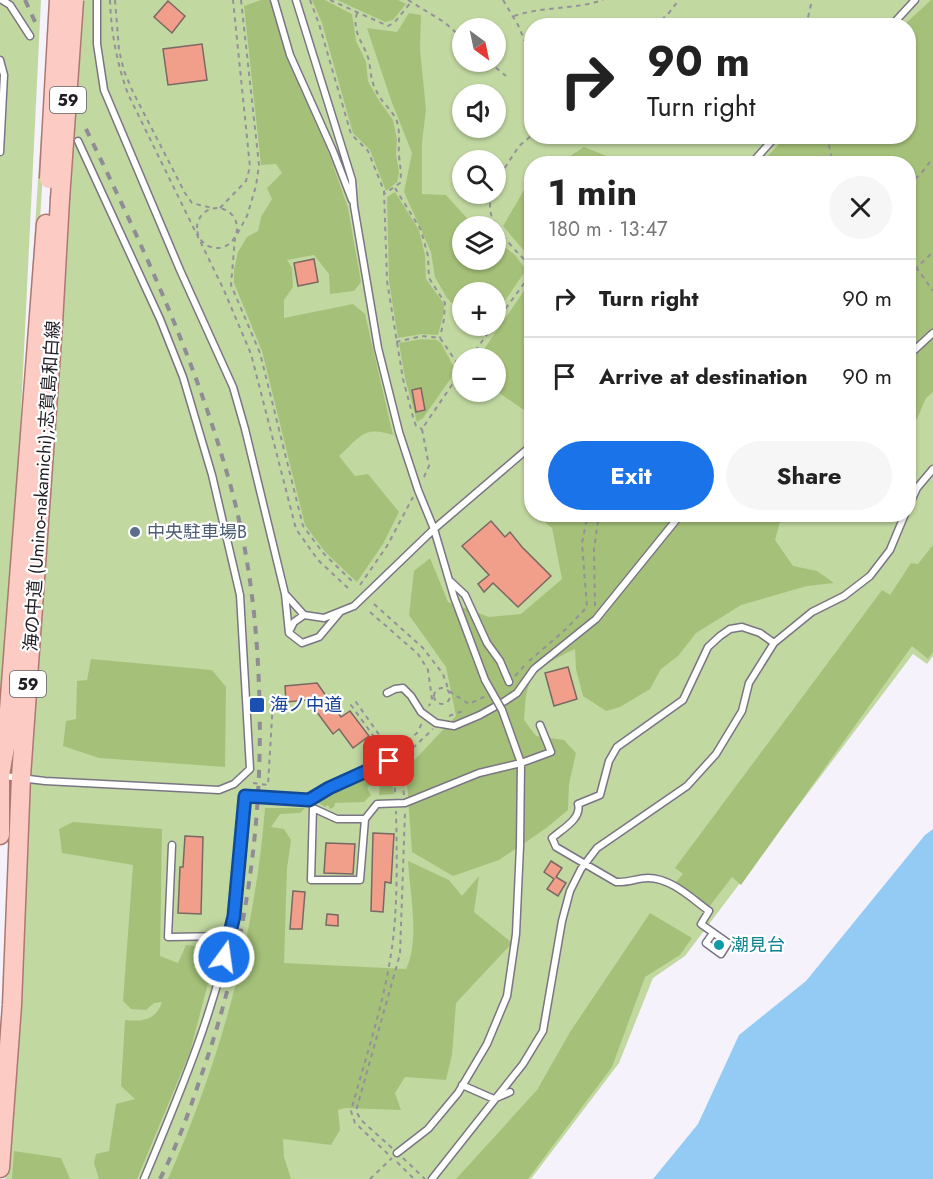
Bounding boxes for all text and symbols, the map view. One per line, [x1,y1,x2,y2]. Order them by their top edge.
north arrow [452,18,506,72]
map controls [452,18,506,402]
text: 90 m [647,31,750,92]
icon: right [548,42,626,120]
button: sound [452,84,506,138]
road number: 59 [50,87,86,113]
text: Turn right [647,87,755,126]
button: search [452,150,506,204]
text: 1 min [548,166,637,218]
button: close [829,176,892,239]
text: 180 m · 13:47 [548,215,668,244]
button: layers [452,216,506,270]
button: + [452,282,506,336]
icon: right [548,282,581,315]
text: Turn right [599,282,699,314]
text: 90 m [842,282,892,314]
street label: 海の中道 (Umino-nakamichi);志賀島和白線 [17,320,67,652]
button: − [452,348,506,402]
icon: arrive [548,360,581,393]
text: Arrive at destination [599,360,808,392]
text: 90 m [842,360,892,392]
button: Exit [548,441,714,510]
button: Share [726,441,892,510]
place label: 中央駐車場B [147,519,247,545]
marker: 中央駐車場B [128,525,142,539]
road number: 59 [10,671,46,697]
place label: 海ノ中道 [270,692,342,718]
marker: 海ノ中道 [248,696,266,714]
pin [363,735,414,786]
icon: arrive [372,744,405,777]
position arrow [192,925,256,989]
place label: 潮見台 [731,932,785,958]
marker: 潮見台 [712,938,726,952]

